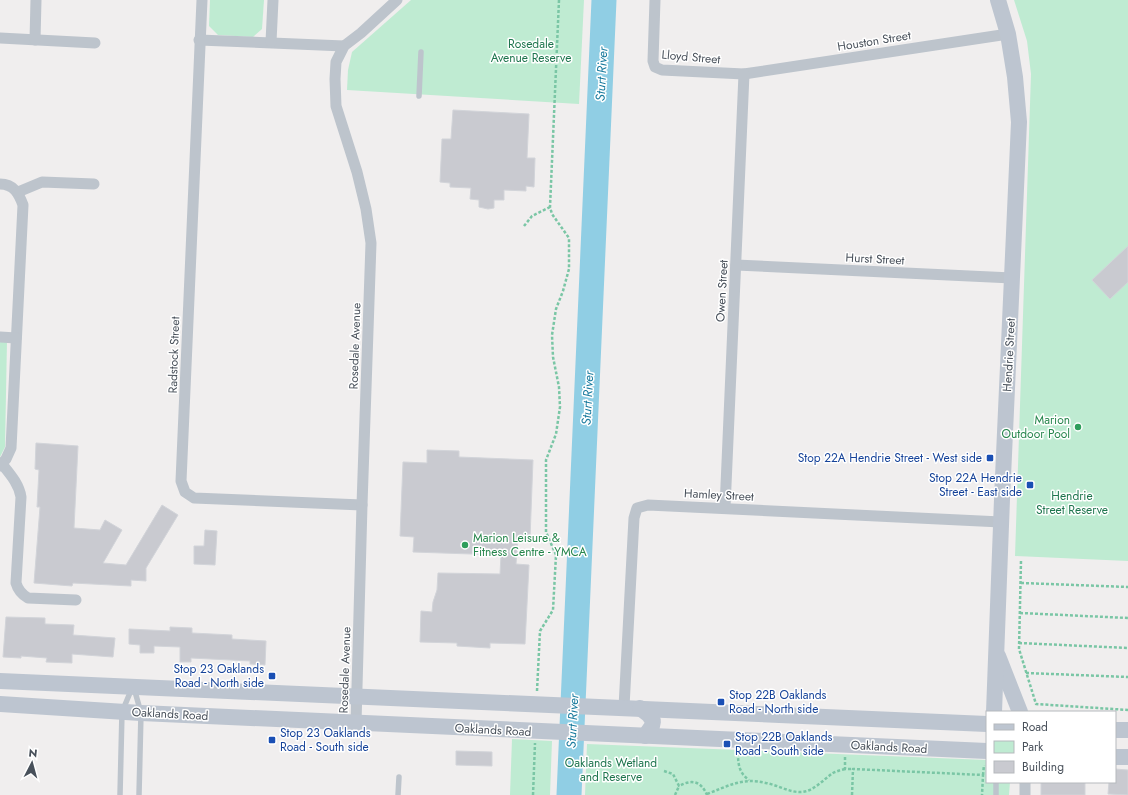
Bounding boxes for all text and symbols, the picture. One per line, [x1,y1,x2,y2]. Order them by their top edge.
street label: Houston Street [836,26,912,56]
park label: Rosedale Avenue Reserve [491,35,571,67]
street label: Lloyd Street [661,45,721,69]
water label: Sturt River [591,46,612,102]
street label: Hurst Street [845,248,905,270]
street label: Owen Street [711,259,733,323]
street label: Rosedale Avenue [344,302,366,390]
street label: Radstock Street [164,316,184,394]
street label: Hendrie Street [998,318,1020,392]
water label: Sturt River [577,370,598,426]
place label: Marion Outdoor Pool [1002,411,1070,443]
marker: Marion Outdoor Pool [1073,422,1083,432]
place label: Stop 22A Hendrie Street - West side [798,449,982,467]
marker: Stop 22A Hendrie Street - West side [985,453,995,463]
place label: Stop 22A Hendrie Street - East side [929,469,1022,501]
marker: Stop 22A Hendrie Street - East side [1025,480,1035,490]
street label: Hamley Street [684,484,755,506]
park label: Hendrie Street Reserve [1036,487,1108,519]
place label: Marion Leisure & Fitness Centre - YMCA [473,529,587,561]
marker: Marion Leisure & Fitness Centre - YMCA [460,540,470,550]
street label: Rosedale Avenue [334,626,356,714]
place label: Stop 23 Oaklands Road - North side [174,660,264,692]
marker: Stop 23 Oaklands Road - North side [267,671,277,681]
place label: Stop 22B Oaklands Road - North side [729,686,827,718]
water label: Sturt River [562,693,583,749]
marker: Stop 22B Oaklands Road - North side [716,697,726,707]
street label: Oaklands Road [131,703,209,725]
legend [986,711,1116,783]
text: Road [1022,718,1048,736]
street label: Oaklands Road [454,719,532,741]
place label: Stop 23 Oaklands Road - South side [280,724,371,756]
place label: Stop 22B Oaklands Road - South side [735,728,833,760]
marker: Stop 23 Oaklands Road - South side [267,735,277,745]
street label: Oaklands Road [850,736,928,758]
text: Park [1022,738,1044,756]
marker: Stop 22B Oaklands Road - South side [722,739,732,749]
north arrow [12,743,52,783]
text: N [28,745,38,761]
park label: Oaklands Wetland and Reserve [565,754,657,786]
text: Building [1022,758,1064,776]

